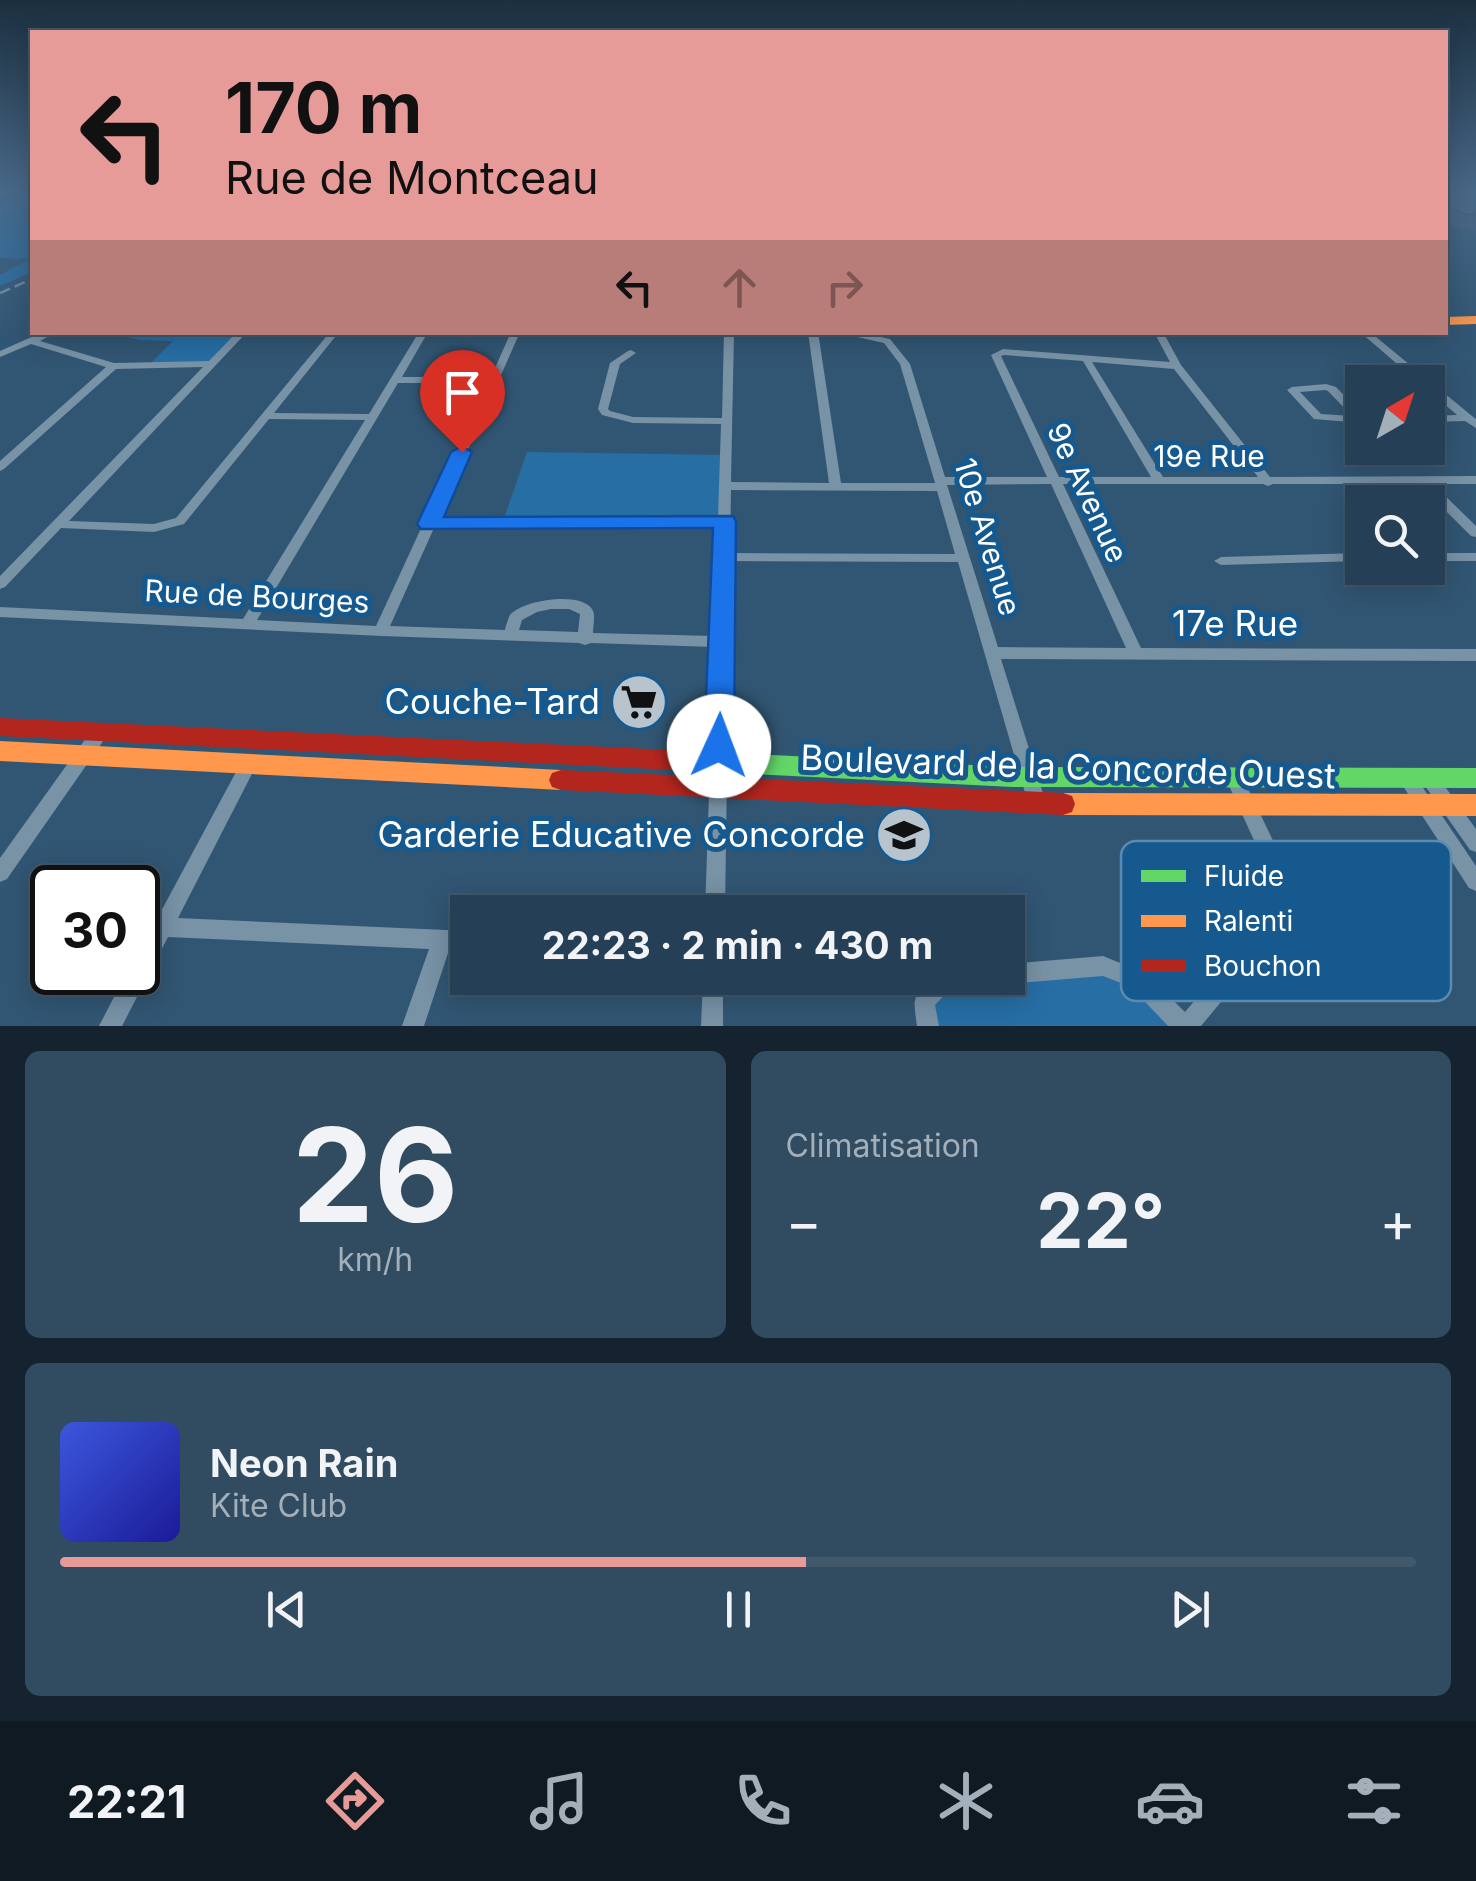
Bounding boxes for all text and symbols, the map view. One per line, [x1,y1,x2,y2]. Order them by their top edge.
text: 170 m [225,65,422,150]
icon: left [60,70,190,200]
text: Rue de Montceau [225,150,599,205]
icon: left [607,260,662,315]
icon: ahead [712,260,767,315]
icon: right [817,260,872,315]
pin [420,350,505,453]
icon: arrive [435,365,490,420]
north arrow [1345,365,1445,465]
map controls [1345,365,1445,585]
street label: 9e Avenue [1040,417,1136,568]
street label: 19e Rue [1153,438,1265,474]
street label: 10e Avenue [947,454,1029,620]
button: search [1345,485,1445,585]
street label: Rue de Bourges [144,572,370,620]
street label: 17e Rue [1172,602,1298,644]
supermarket icon: Couche-Tard [609,672,669,732]
place label: Couche-Tard [384,680,600,722]
position arrow [667,694,771,798]
street label: Boulevard de la Concorde Ouest [800,736,1336,796]
school or university icon: Garderie Educative Concorde [874,805,934,865]
place label: Garderie Educative Concorde [377,813,865,855]
legend [1121,841,1451,1001]
text: Fluide [1204,859,1284,893]
speed limit sign: 30 [30,865,160,995]
text: Ralenti [1204,904,1293,938]
text: 22:23 · 2 min · 430 m [542,922,933,968]
text: Bouchon [1204,949,1322,983]
text: 26 [292,1096,458,1253]
text: Climatisation [786,1126,980,1165]
text: 22° [1036,1175,1165,1266]
text: − [786,1189,822,1255]
text: + [1380,1189,1416,1255]
text: km/h [337,1240,413,1279]
text: Neon Rain [210,1440,398,1486]
text: Kite Club [210,1486,347,1525]
icon: previous [259,1582,314,1637]
icon: pause [711,1582,766,1637]
icon: next [1163,1582,1218,1637]
icon: directions [320,1766,390,1836]
icon: music [524,1766,594,1836]
icon: phone [728,1766,798,1836]
icon: climate [931,1766,1001,1836]
icon: car [1135,1766,1205,1836]
icon: filters [1339,1766,1409,1836]
text: 22:21 [67,1774,186,1829]

